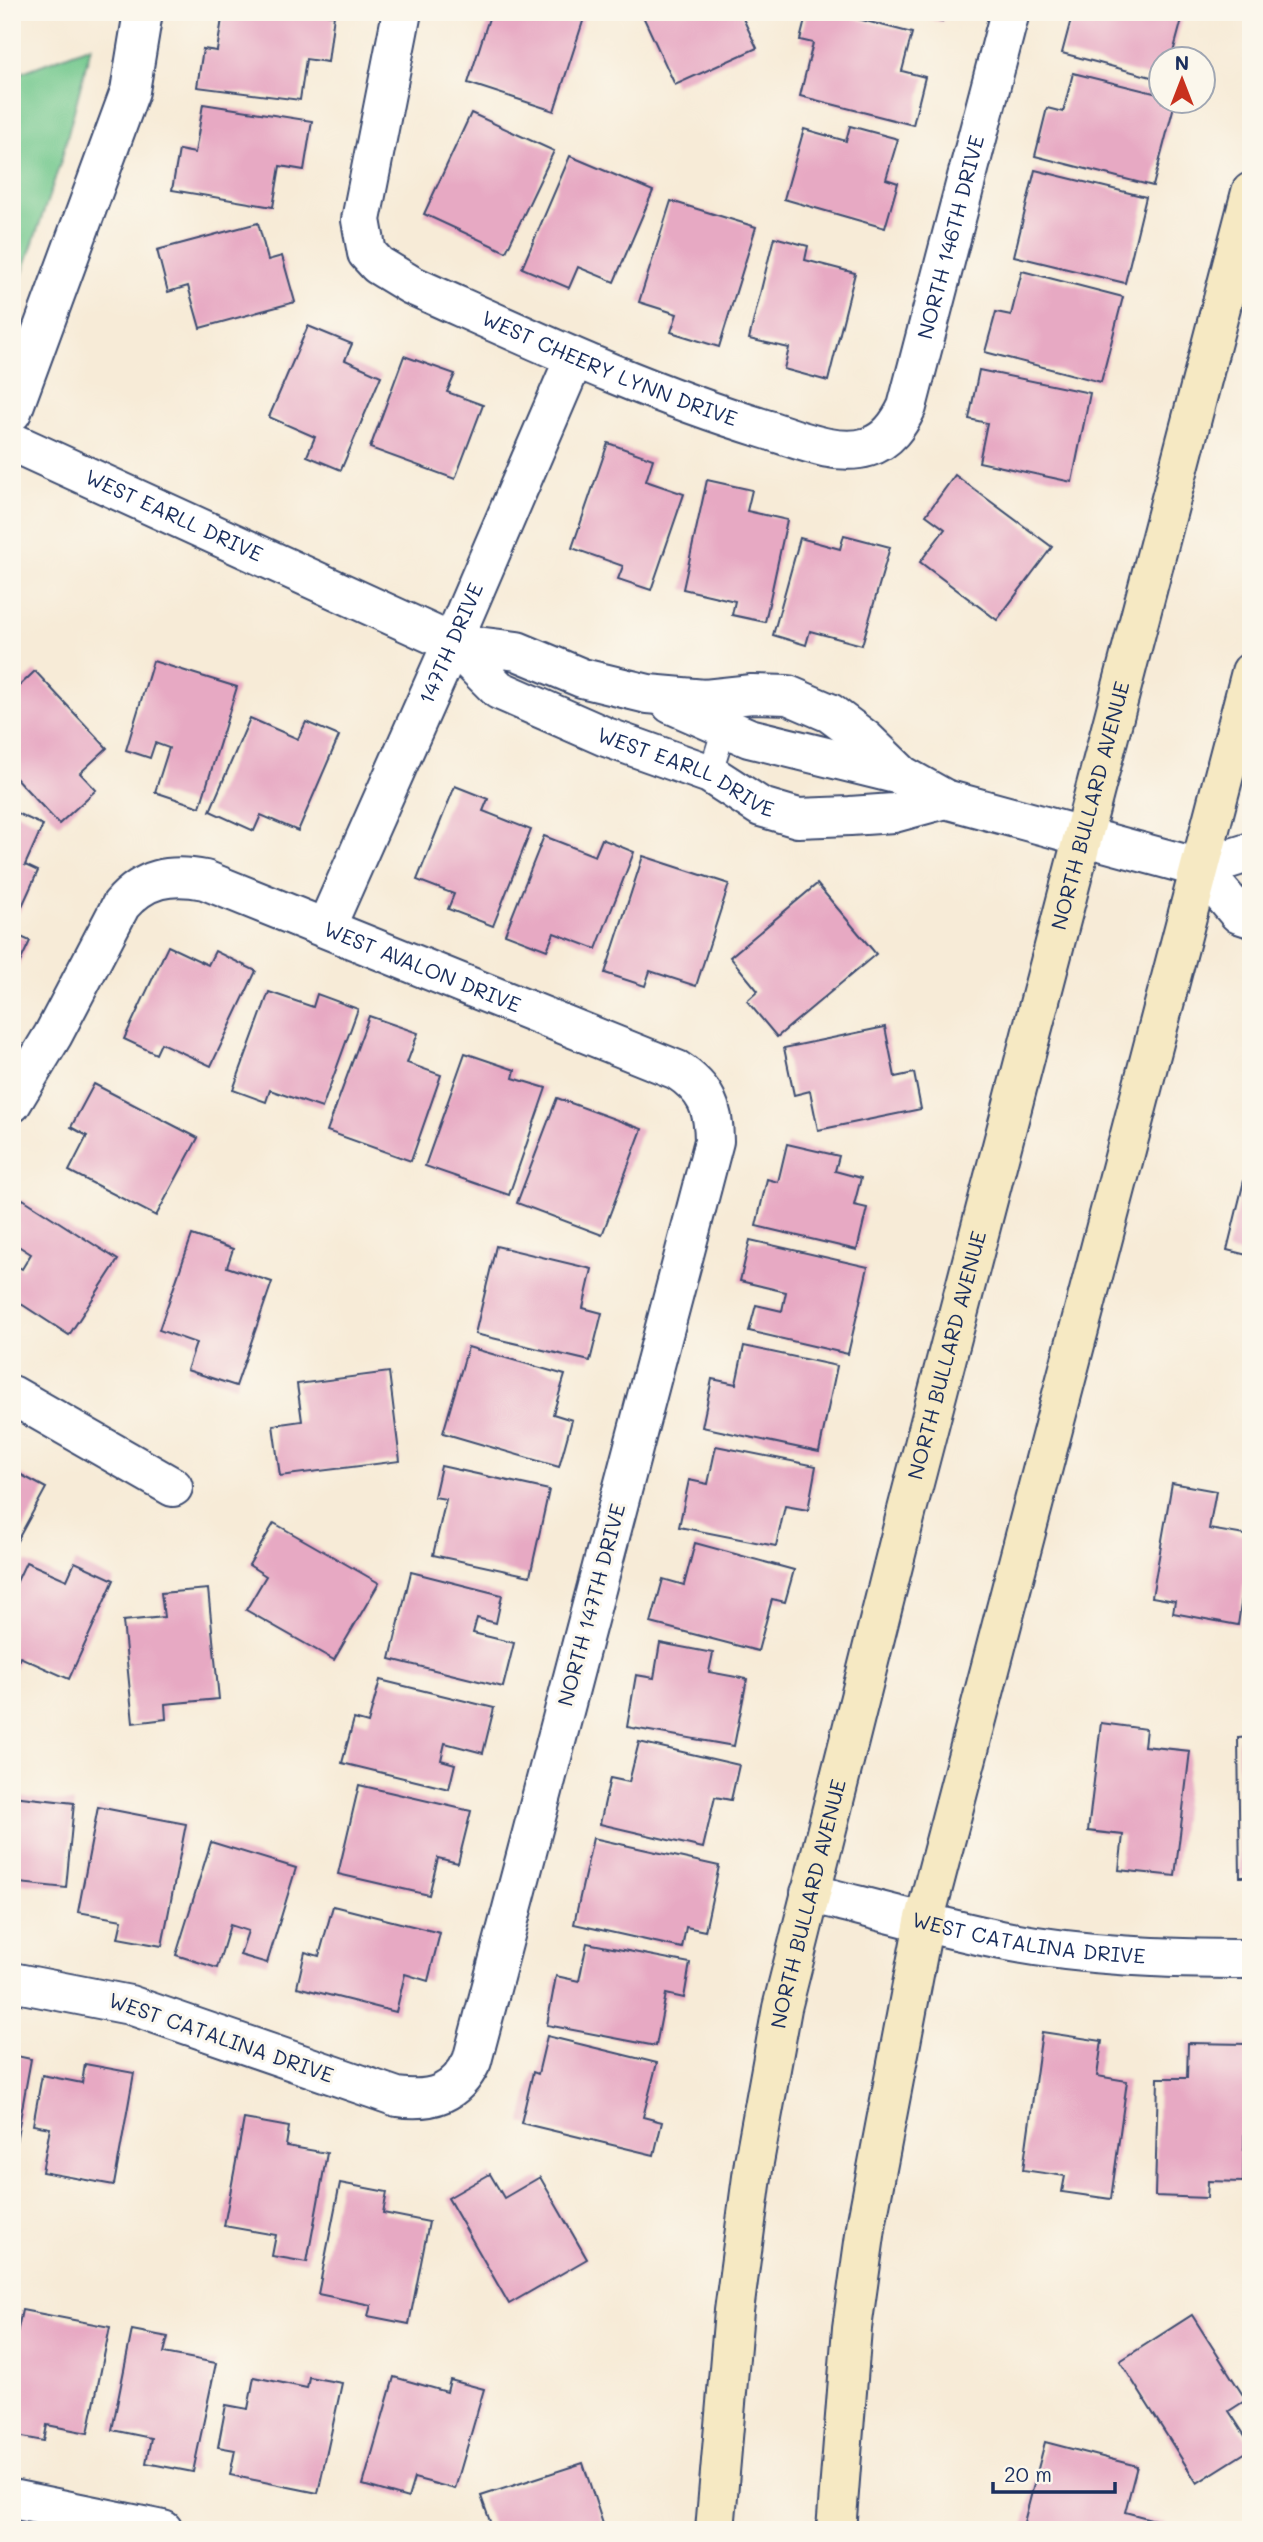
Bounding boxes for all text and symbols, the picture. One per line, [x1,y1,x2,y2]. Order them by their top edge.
north arrow [1148,46,1218,116]
text: N [1175,50,1189,75]
street label: NORTH 146TH DRIVE [910,132,989,342]
street label: WEST CHEERY LYNN DRIVE [478,304,741,431]
street label: WEST EARLL DRIVE [81,462,268,567]
street label: 147TH DRIVE [412,578,488,708]
street label: NORTH BULLARD AVENUE [1044,678,1135,933]
street label: WEST EARLL DRIVE [594,720,777,822]
street label: WEST AVALON DRIVE [320,914,525,1018]
street label: NORTH BULLARD AVENUE [901,1228,991,1482]
street label: NORTH 147TH DRIVE [551,1500,631,1709]
street label: NORTH BULLARD AVENUE [764,1776,851,2030]
street label: WEST CATALINA DRIVE [910,1905,1146,1969]
street label: WEST CATALINA DRIVE [105,1985,337,2088]
scale bar [993,2451,1116,2495]
text: 20 m [1004,2460,1052,2487]

